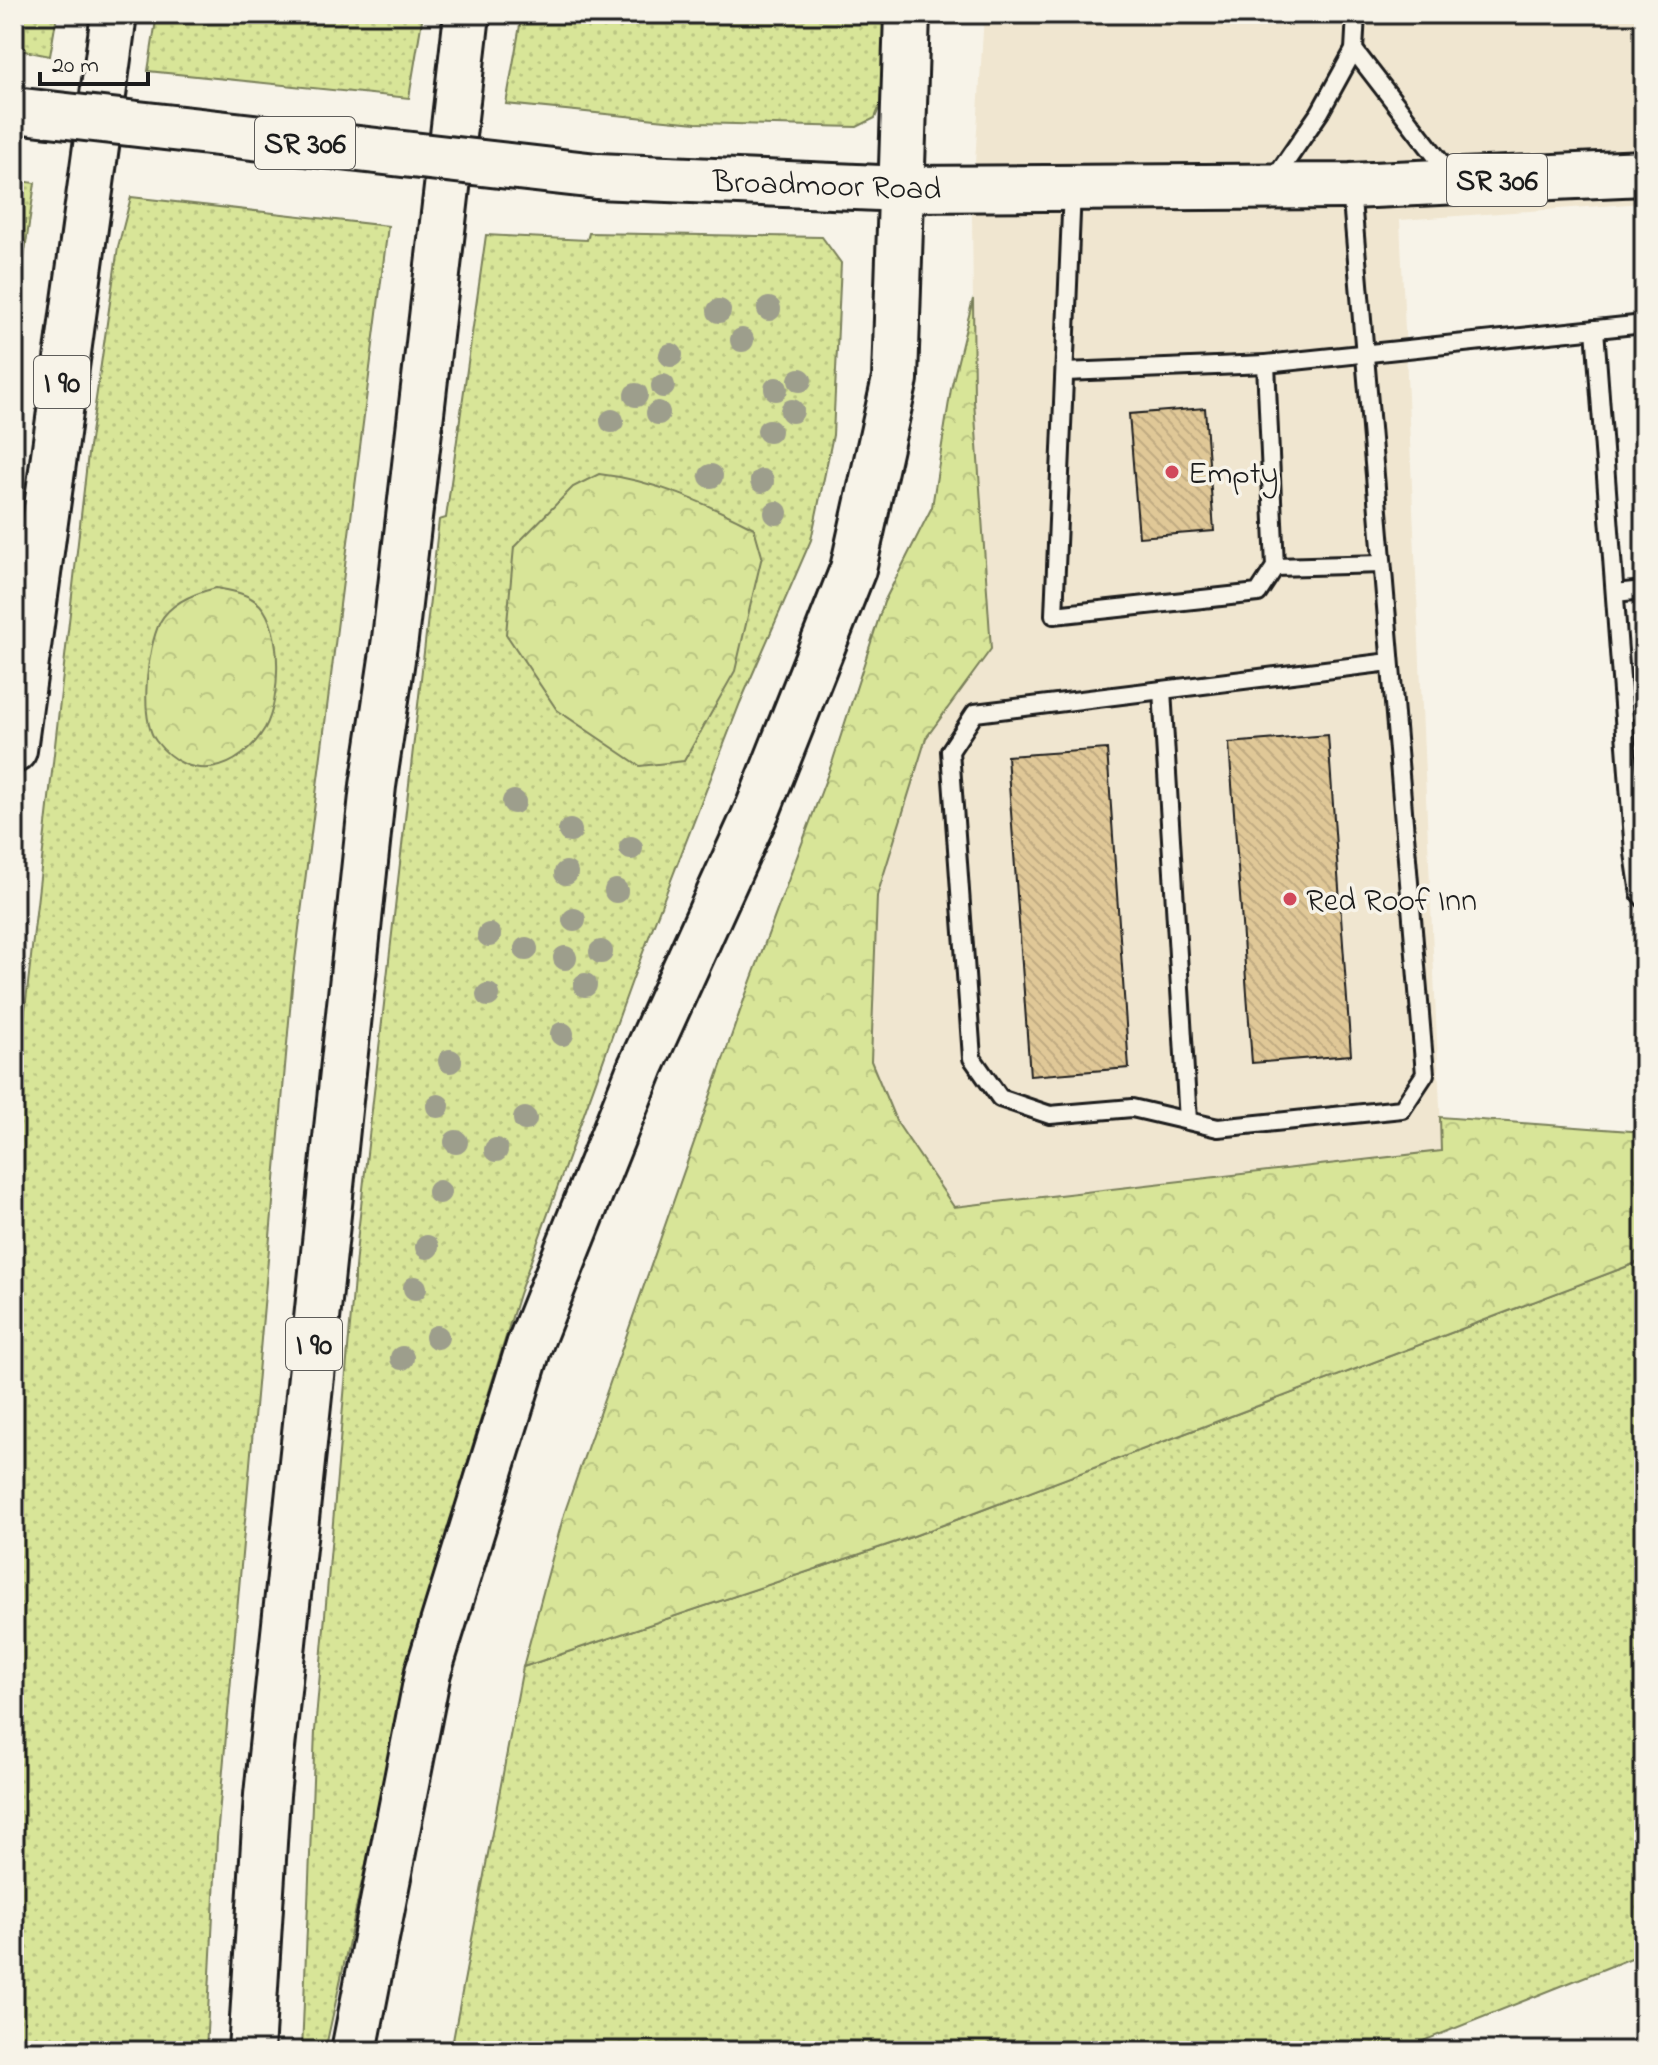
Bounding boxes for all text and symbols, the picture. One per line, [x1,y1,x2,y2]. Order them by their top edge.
scale bar [40,36,148,86]
text: 20 m [52,49,99,84]
road number: SR 306 [255,117,355,169]
road number: SR 306 [1447,154,1547,206]
street label: Broadmoor Road [711,160,942,215]
road number: I 90 [34,356,90,408]
place label: Empty [1188,452,1278,499]
marker: Empty [1163,463,1181,481]
place label: Red Roof Inn [1306,879,1477,926]
marker: Red Roof Inn [1281,890,1299,908]
road number: I 90 [286,1318,342,1370]

